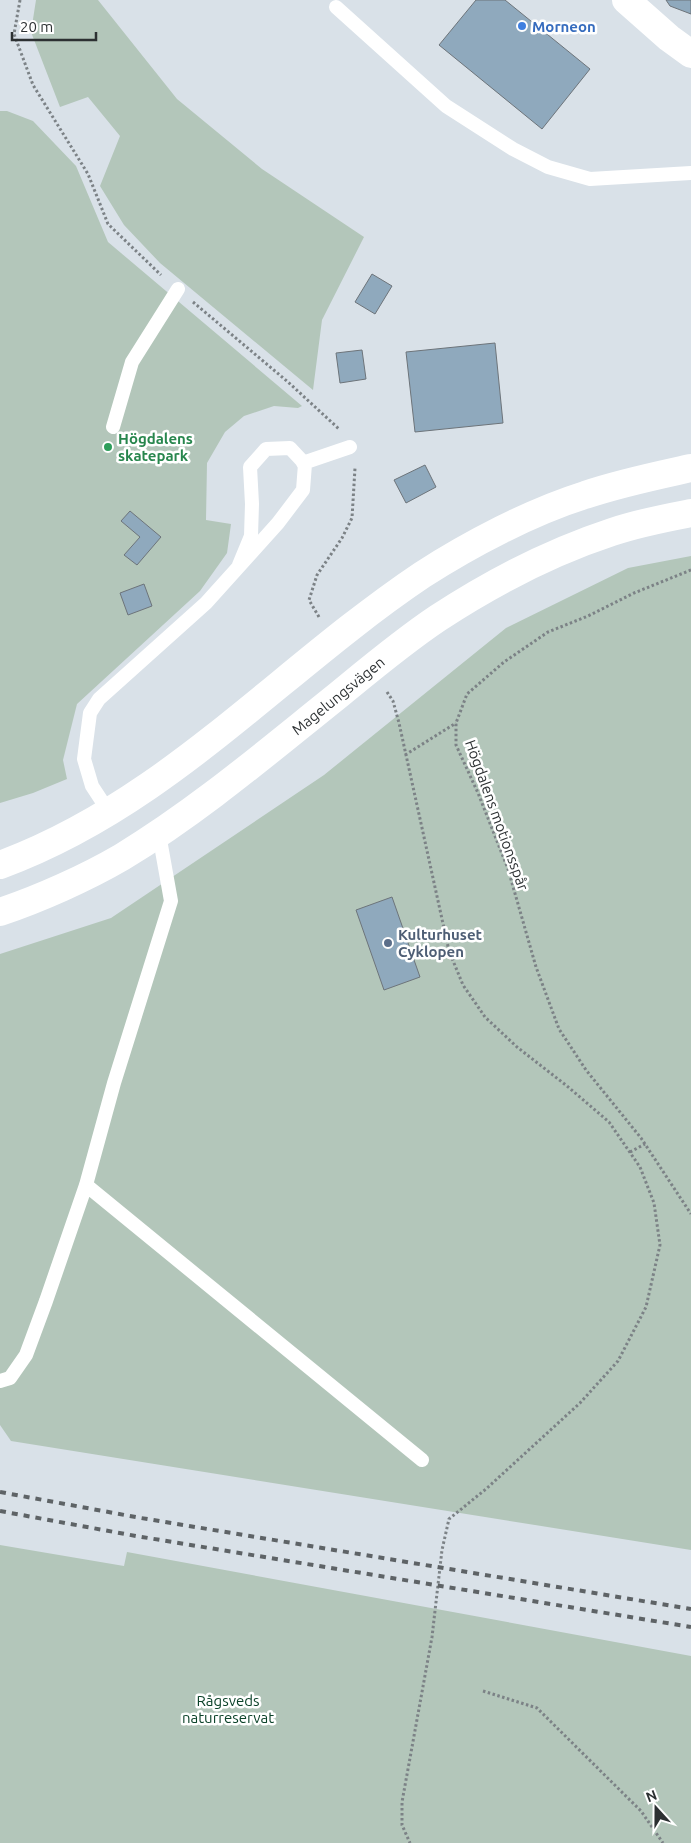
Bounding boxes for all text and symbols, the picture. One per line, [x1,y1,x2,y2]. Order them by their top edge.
scale bar [12,10,96,42]
text: 20 m [20,18,53,35]
place label: Morneon [532,18,596,35]
marker: Morneon [516,20,528,32]
place label: Högdalens skatepark [118,430,193,464]
marker: Högdalens skatepark [102,441,114,453]
street label: Magelungsvägen [288,653,388,738]
street label: Högdalens motionsspår [462,737,532,893]
place label: Kulturhuset Cyklopen [398,926,483,960]
marker: Kulturhuset Cyklopen [382,937,394,949]
park label: Rågsveds naturreservat [182,1692,274,1726]
north arrow [631,1783,681,1833]
text: N [644,1787,659,1805]

